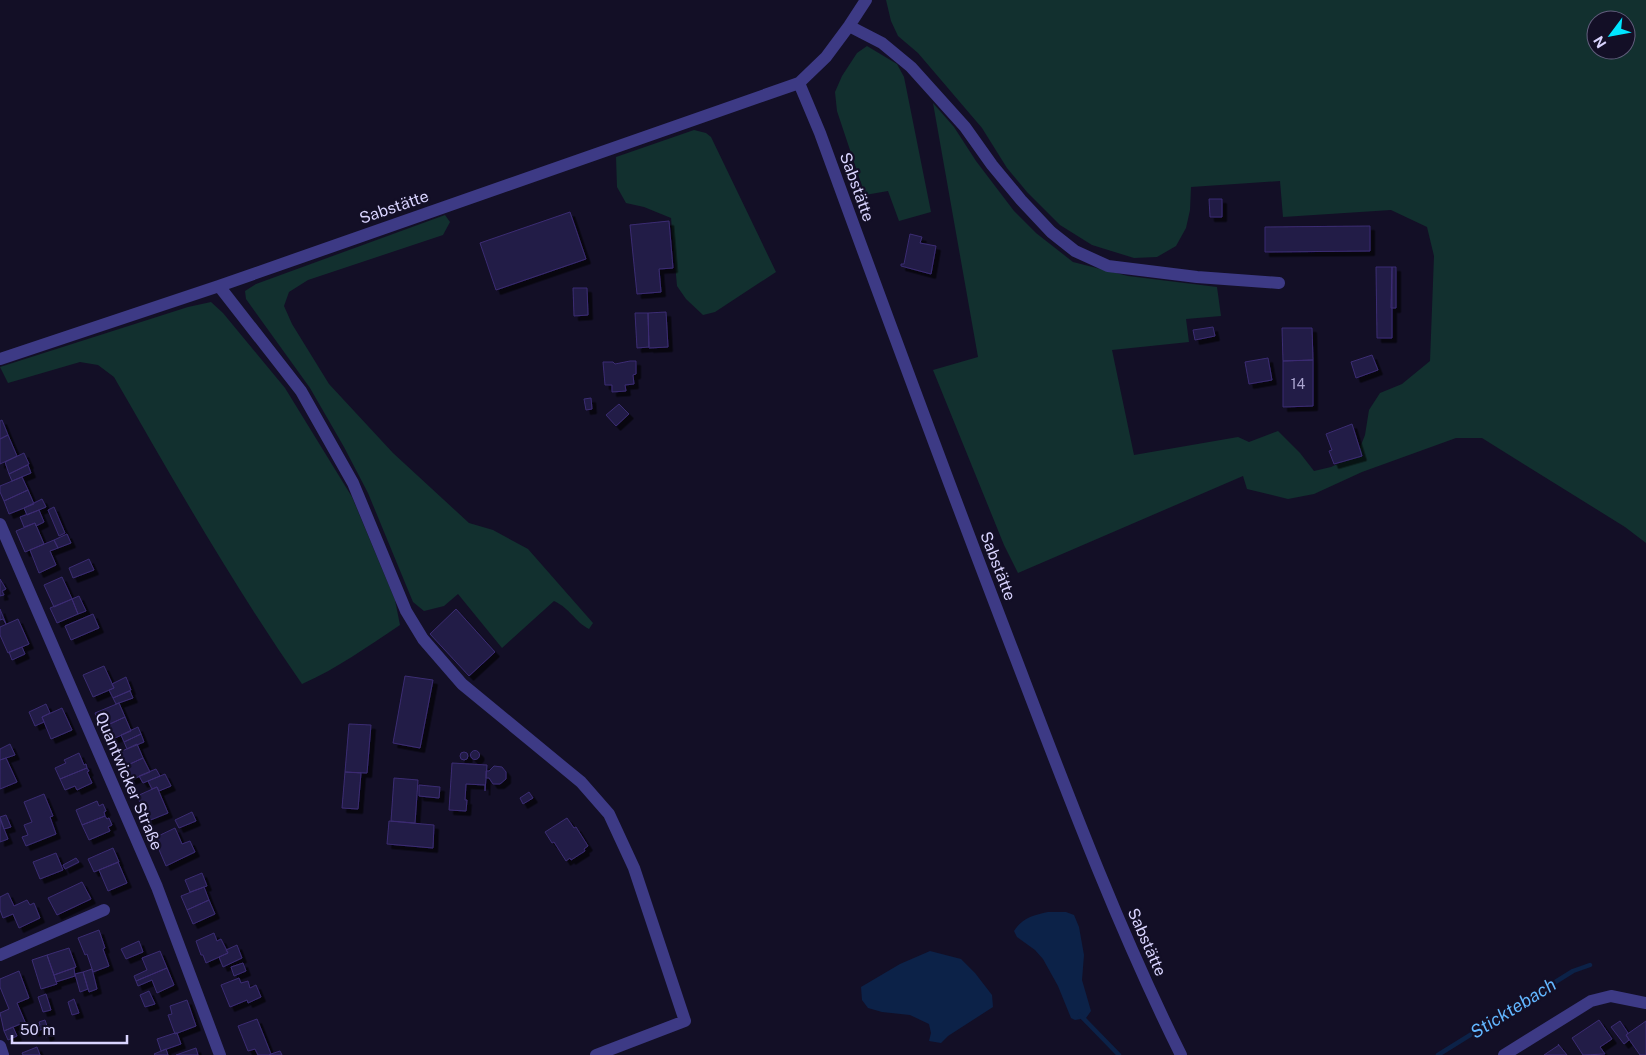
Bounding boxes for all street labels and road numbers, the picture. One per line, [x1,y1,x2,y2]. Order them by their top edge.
street label: Sabstätte [836,150,878,224]
street label: Sabstätte [357,186,431,228]
street label: Sabstätte [976,529,1020,603]
street label: Quantwicker Straße [91,709,167,853]
street label: Sabstätte [1124,905,1170,979]

